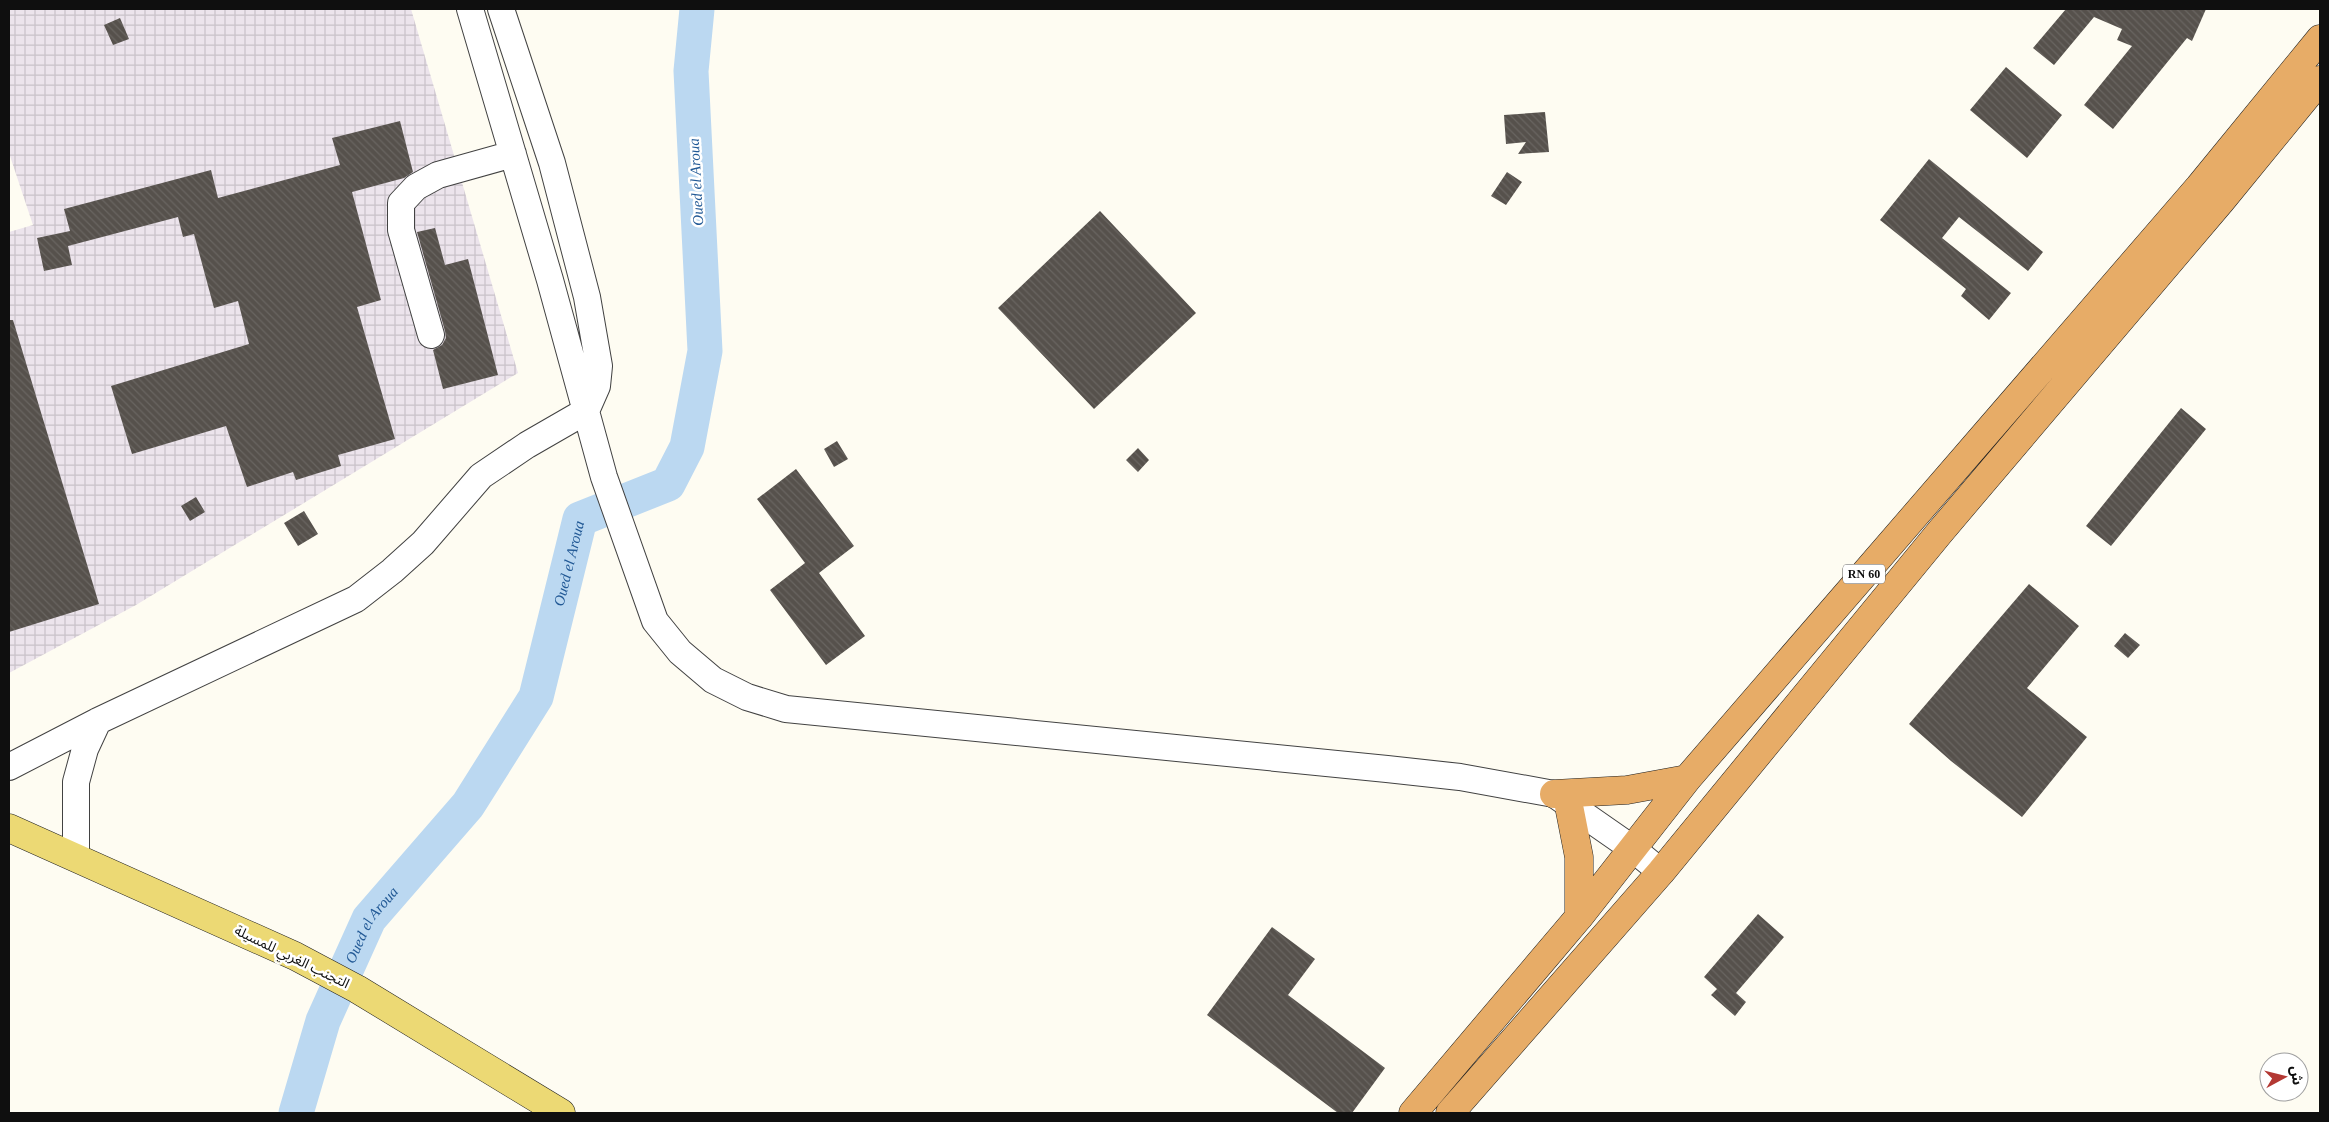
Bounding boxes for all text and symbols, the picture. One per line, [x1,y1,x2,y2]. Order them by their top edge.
water label: Oued el Aroua [686,138,706,226]
water label: Oued el Aroua [551,519,587,608]
road number: RN 60 [1843,564,1885,584]
water label: Oued el Aroua [342,884,401,966]
street label: التجنب الغربي للمسيلة [231,923,352,994]
north arrow [2259,1052,2309,1102]
text: ش [2288,1065,2305,1086]

